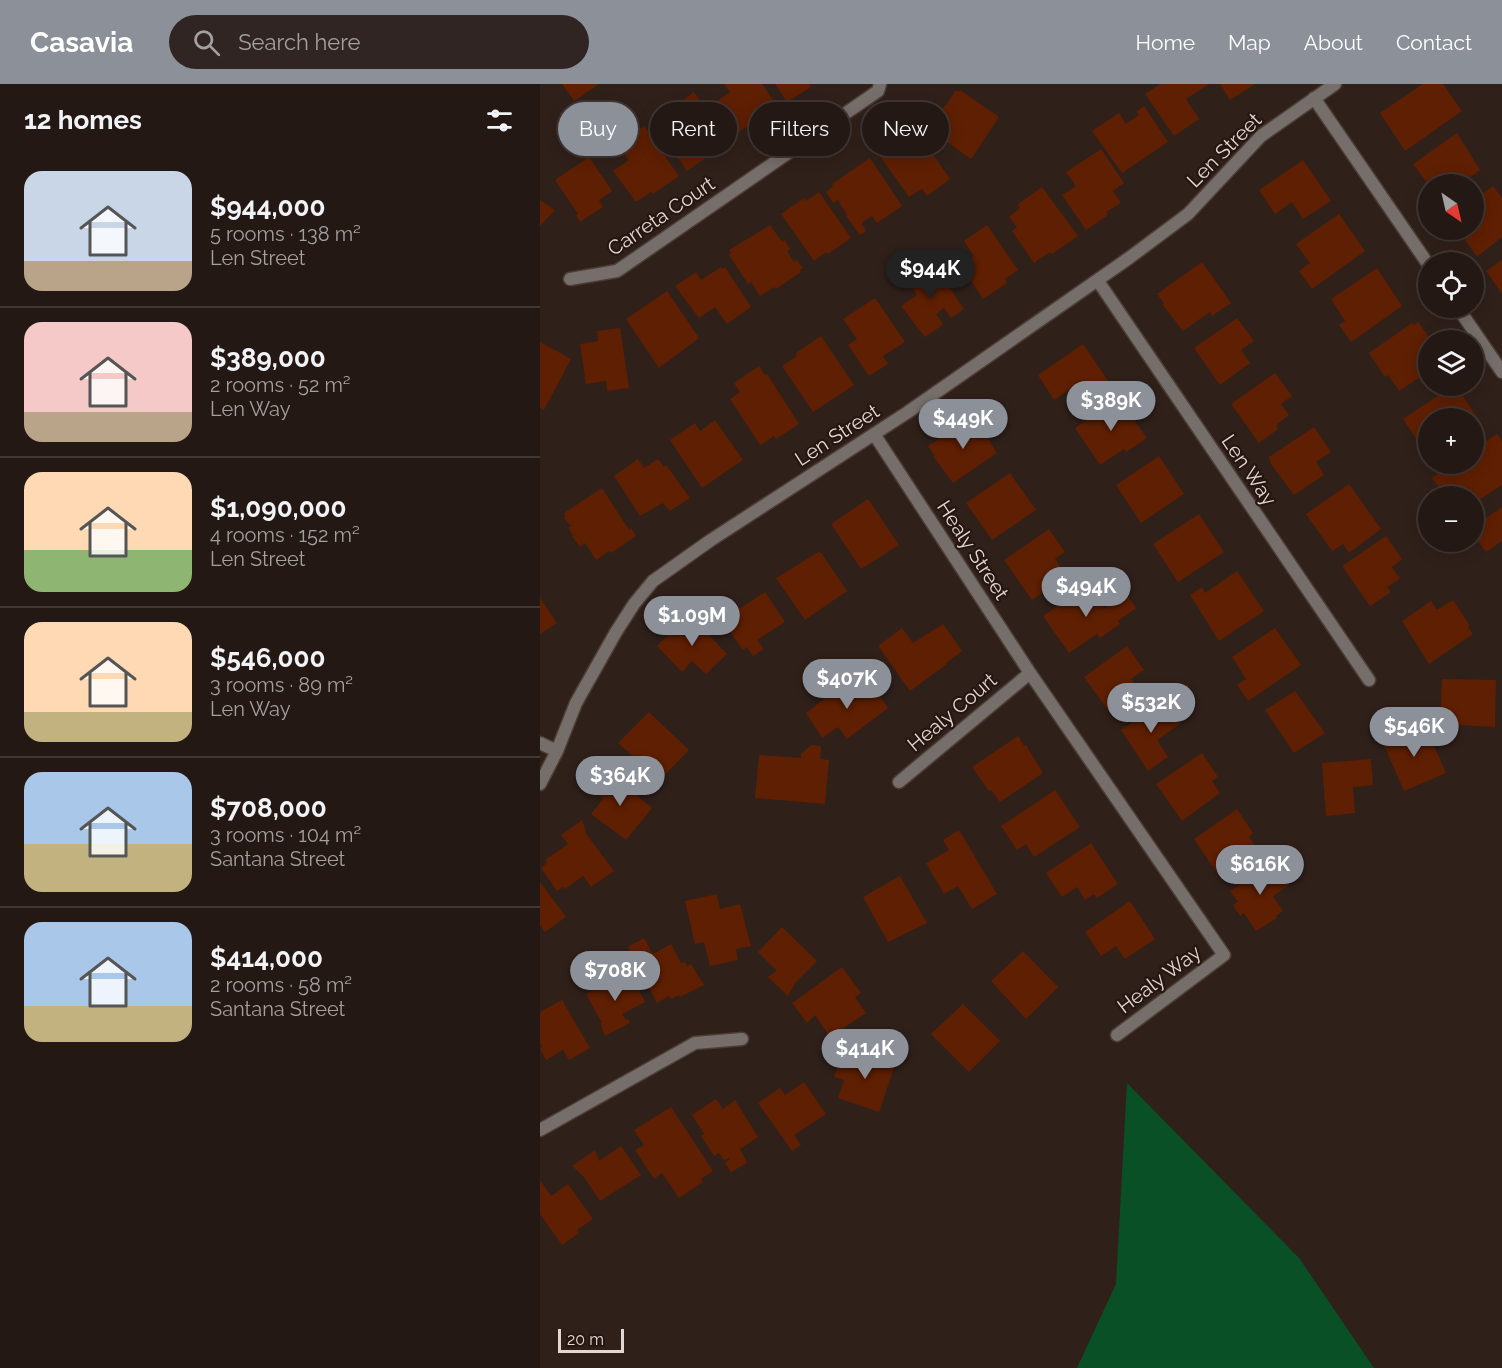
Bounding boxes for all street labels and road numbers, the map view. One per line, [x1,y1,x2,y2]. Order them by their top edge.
street label: Len Street [1182,108,1266,192]
street label: Carreta Court [603,171,719,261]
street label: Len Street [790,399,884,471]
street label: Len Way [1217,430,1282,510]
street label: Healy Street [932,496,1014,604]
street label: Healy Court [903,668,1002,756]
street label: Healy Way [1113,940,1206,1018]

